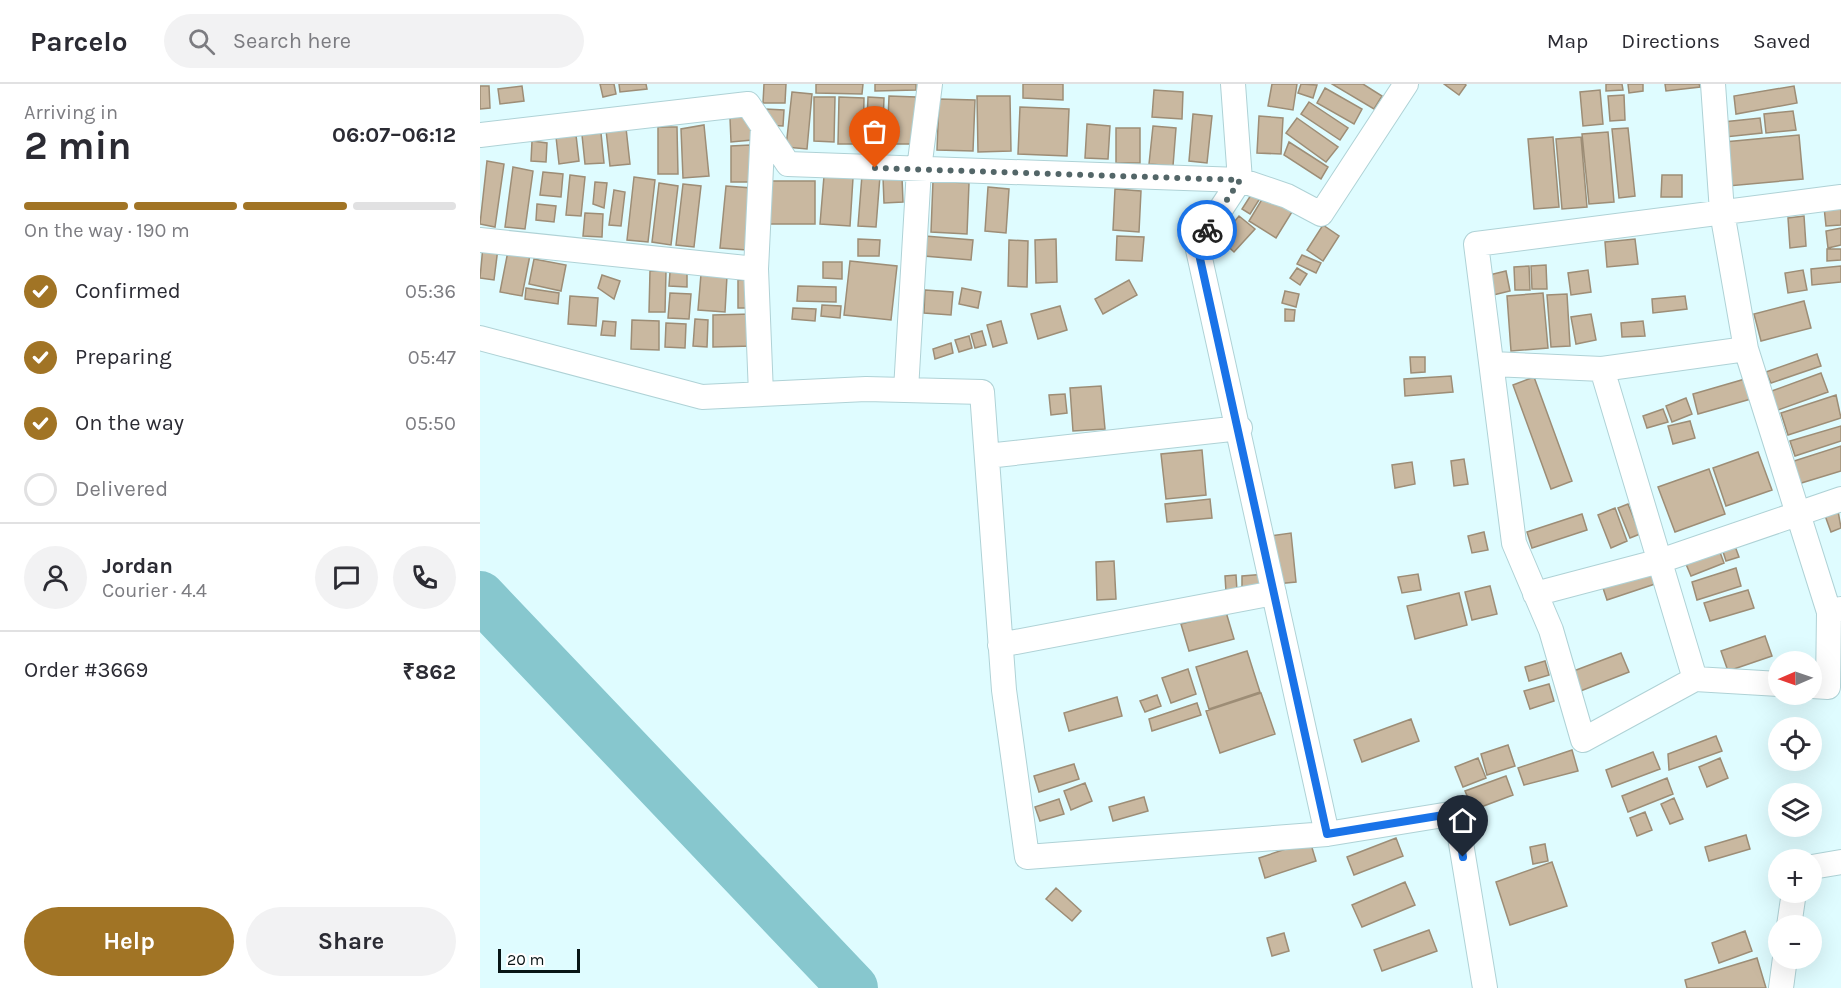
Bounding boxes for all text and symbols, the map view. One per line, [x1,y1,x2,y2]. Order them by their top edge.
search box [164,14,584,68]
text: Parcelo [30,25,128,58]
icon: search [185,25,218,58]
text: Search here [233,28,351,54]
text: Map [1547,29,1588,53]
text: Directions [1621,29,1720,53]
text: Saved [1753,29,1811,53]
text: Arriving in [24,101,118,124]
pin [849,106,900,168]
icon: bag [858,115,891,148]
text: 06:07–06:12 [332,122,456,148]
text: 2 min [24,123,132,169]
courier [1177,200,1237,260]
icon: bike [1191,214,1224,247]
text: On the way · 190 m [24,219,190,242]
icon: check [24,275,57,308]
text: Confirmed [75,278,181,304]
text: 05:36 [405,280,456,303]
icon: check [24,341,57,374]
text: Preparing [75,344,172,370]
text: 05:47 [408,346,456,369]
icon: check [24,407,57,440]
text: On the way [75,410,184,436]
text: 05:50 [405,412,456,435]
text: Delivered [75,476,168,502]
button: person [24,546,87,609]
button: chat [315,546,378,609]
button: phone [393,546,456,609]
text: Jordan [102,553,173,579]
text: Courier · 4.4 [102,579,207,602]
north arrow [1768,651,1822,705]
map controls [1768,651,1822,969]
text: Order #3669 [24,657,148,683]
text: ₹862 [403,659,456,685]
button: locate [1768,717,1822,771]
button: layers [1768,783,1822,837]
pin [1437,795,1488,857]
icon: home [1446,804,1479,837]
button: + [1768,849,1822,903]
button: Help [24,907,234,976]
button: Share [246,907,456,976]
button: − [1768,915,1822,969]
scale bar [498,946,580,974]
text: 20 m [507,950,545,969]

